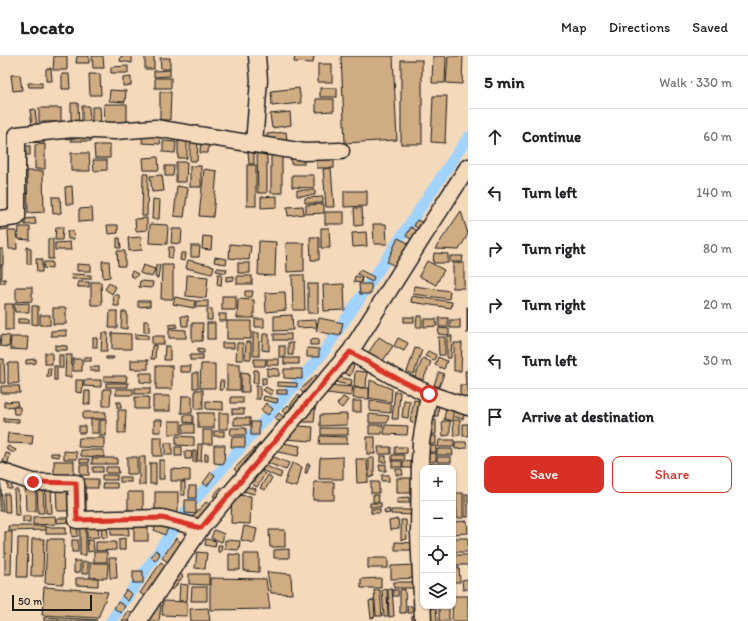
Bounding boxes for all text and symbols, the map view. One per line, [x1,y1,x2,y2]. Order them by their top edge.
text: Locato [20,16,74,39]
text: Map [561,19,587,36]
text: Directions [609,19,670,36]
text: Saved [692,19,728,36]
text: 5 min [484,72,524,92]
text: Walk · 330 m [659,75,732,90]
icon: ahead [484,126,506,148]
text: Continue [522,128,581,146]
text: 60 m [703,129,732,144]
icon: left [484,182,506,204]
text: Turn left [522,184,577,202]
text: 140 m [696,185,732,200]
icon: right [484,238,506,260]
text: Turn right [522,240,586,258]
text: 80 m [703,241,732,256]
icon: right [484,294,506,316]
text: Turn right [522,296,586,314]
text: 20 m [703,297,732,312]
icon: left [484,350,506,372]
text: Turn left [522,352,577,370]
text: 30 m [703,353,732,368]
route start [420,385,438,403]
icon: arrive [484,406,506,428]
text: Arrive at destination [522,408,654,426]
button: Save [484,456,604,493]
button: Share [612,456,732,493]
map controls [420,465,456,609]
button: + [420,465,456,501]
route end [24,473,42,491]
button: − [420,501,456,537]
button: locate [420,537,456,573]
button: layers [420,573,456,609]
scale bar [12,593,92,612]
text: 50 m [18,595,42,608]

